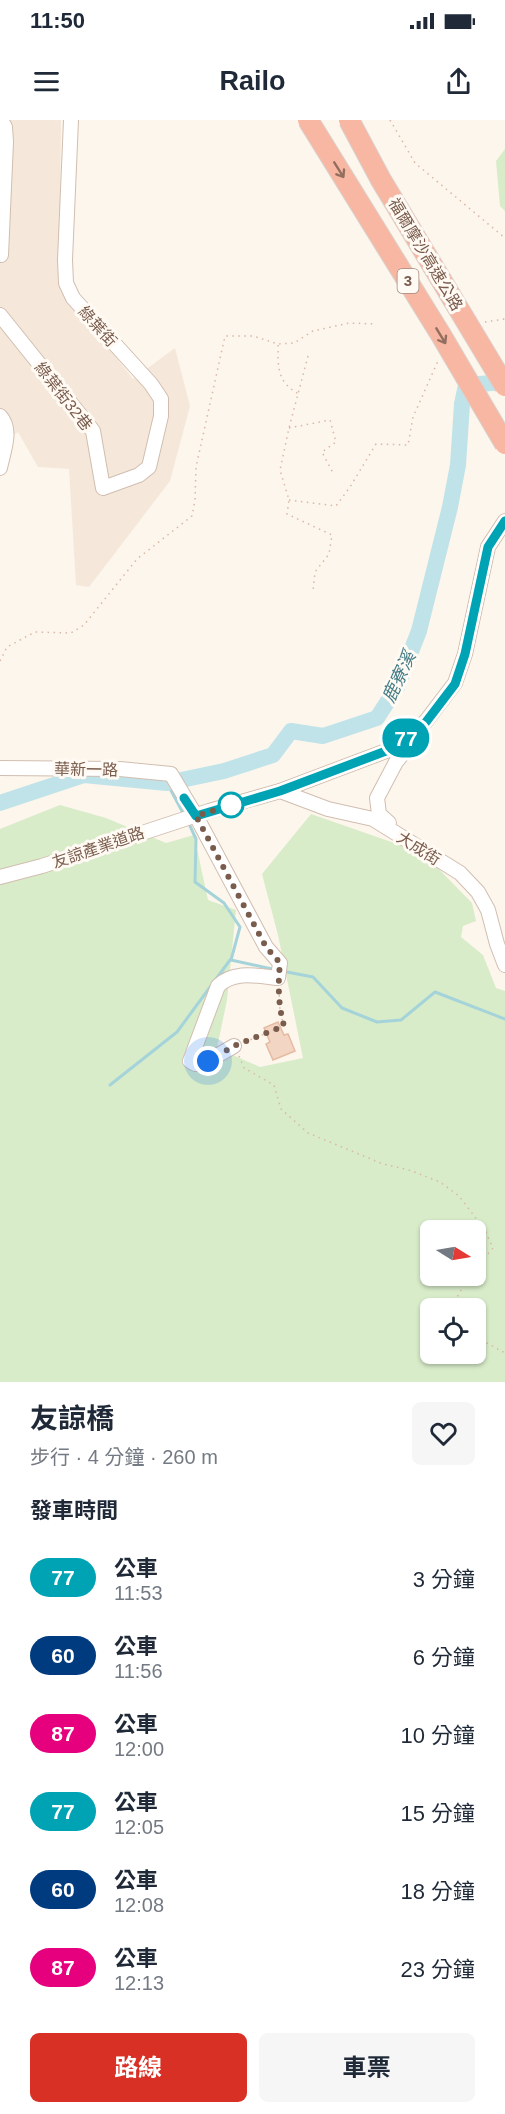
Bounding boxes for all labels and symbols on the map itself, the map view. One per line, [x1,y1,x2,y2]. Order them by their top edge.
one-way arrow [333,161,345,177]
street label: 福爾摩沙高速公路 [385,195,466,314]
road number: 3 [398,269,418,293]
street label: 綠葉街 [75,303,120,350]
one-way arrow [436,327,448,344]
street label: 綠葉街32巷 [32,359,95,434]
water label: 鹿寮溪 [379,646,421,706]
line badge: 77 [379,718,433,758]
street label: 華新一路 [54,760,118,779]
unlabelled marker [218,792,244,818]
street label: 友諒產業道路 [50,824,146,871]
street label: 大成街 [394,828,444,868]
your location [193,1046,223,1076]
north arrow [420,1220,486,1286]

